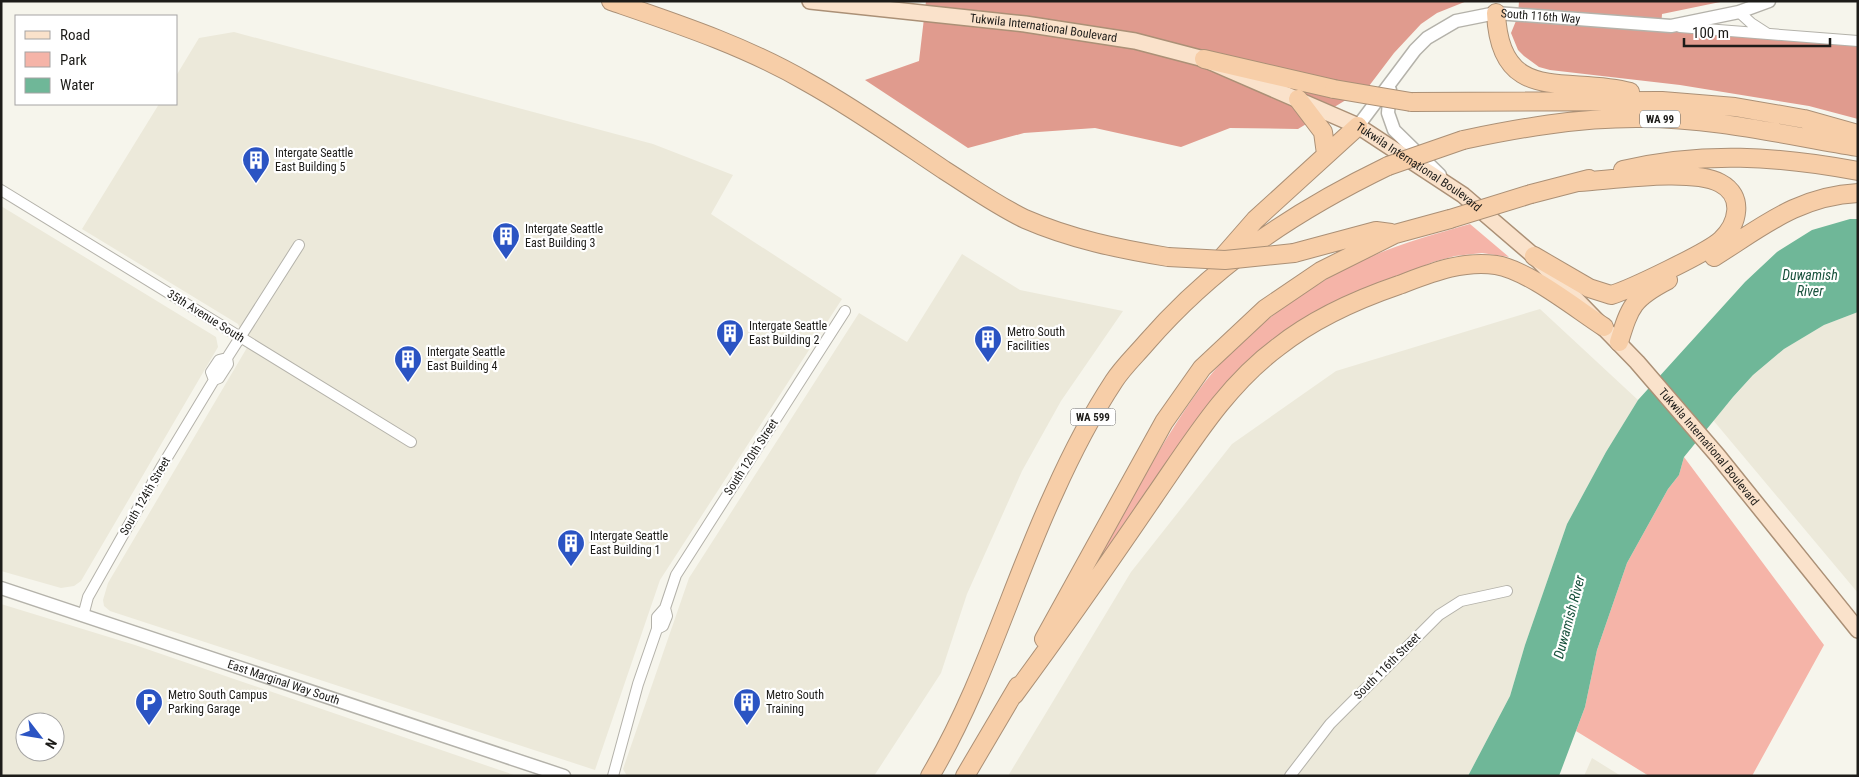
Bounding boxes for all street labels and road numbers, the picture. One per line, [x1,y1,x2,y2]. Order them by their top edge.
street label: South 116th Way [1500,6,1581,26]
street label: Tukwila International Boulevard [969,11,1118,45]
road number: WA 99 [1640,110,1680,128]
street label: Tukwila International Boulevard [1353,120,1484,215]
street label: 35th Avenue South [165,287,247,346]
street label: Tukwila International Boulevard [1656,385,1762,508]
road number: WA 599 [1070,408,1116,426]
street label: South 120th Street [721,416,781,498]
street label: South 124th Street [117,454,173,538]
street label: South 116th Street [1351,630,1423,702]
street label: East Marginal Way South [226,657,342,708]

